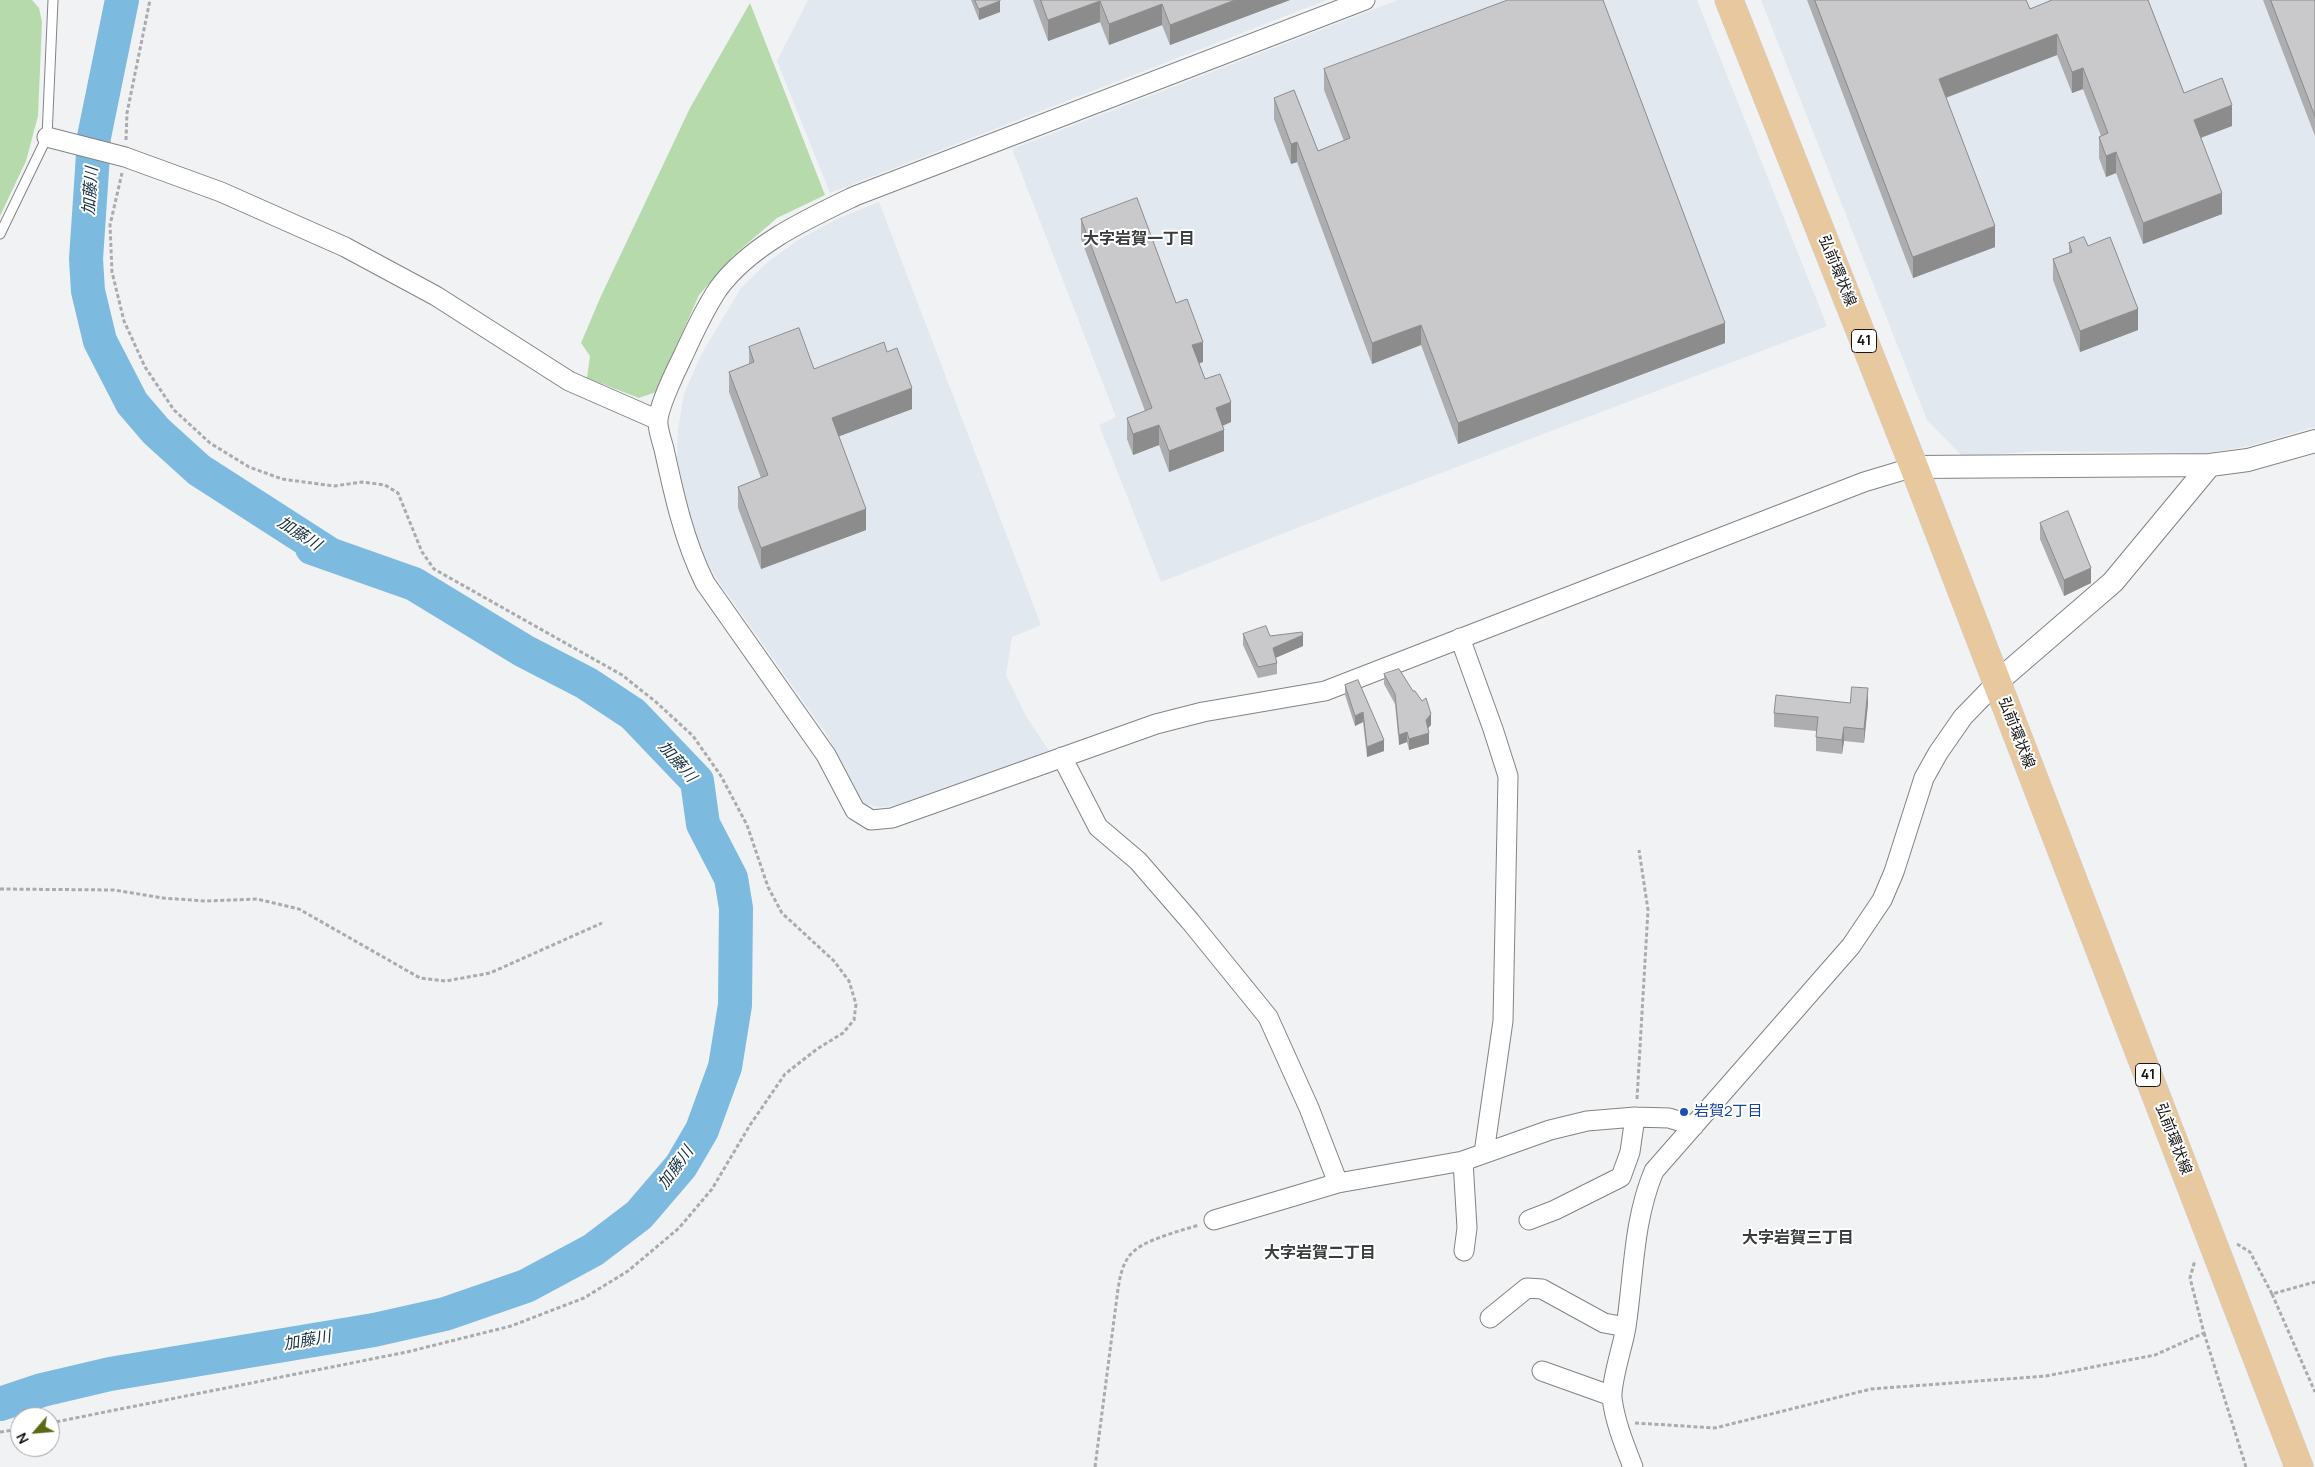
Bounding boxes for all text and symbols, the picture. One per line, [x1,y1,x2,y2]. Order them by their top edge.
water label: 加藤川 [80,166,102,216]
district label: 大字岩賀一丁目 [1083,230,1195,250]
street label: 弘前環状線 [1815,233,1859,309]
road number: 41 [1852,330,1876,352]
water label: 加藤川 [274,513,324,555]
street label: 弘前環状線 [1994,695,2038,771]
water label: 加藤川 [654,738,700,786]
road number: 41 [2136,1064,2160,1086]
street label: 弘前環状線 [2151,1101,2195,1177]
place label: 岩賀2丁目 [1694,1103,1763,1121]
marker: 岩賀2丁目 [1678,1106,1690,1118]
water label: 加藤川 [654,1143,698,1193]
district label: 大字岩賀三丁目 [1742,1229,1854,1249]
district label: 大字岩賀二丁目 [1264,1244,1376,1264]
water label: 加藤川 [282,1327,332,1355]
north arrow [10,1407,60,1457]
text: N [11,1430,33,1447]

